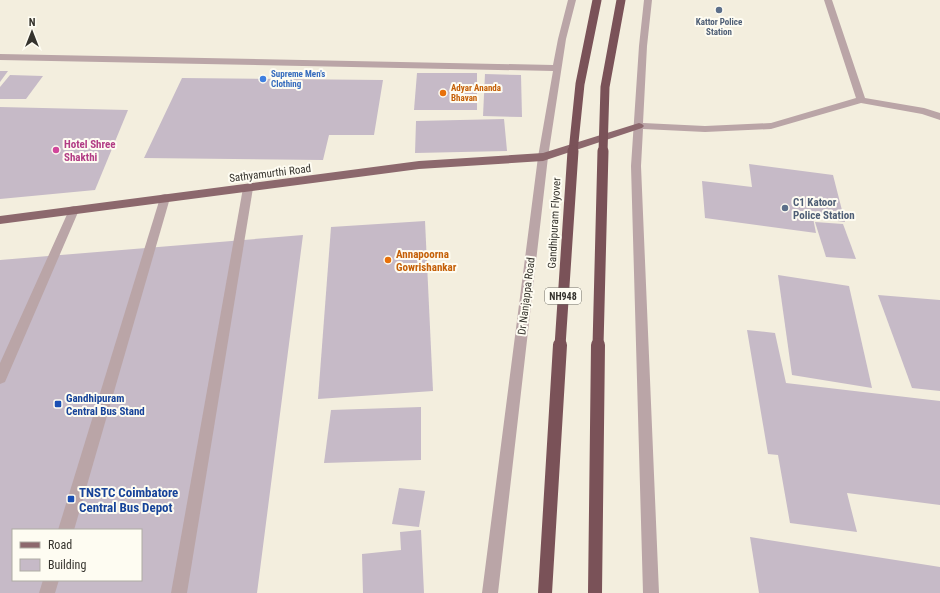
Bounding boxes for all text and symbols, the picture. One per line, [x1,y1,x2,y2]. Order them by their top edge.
marker: Kattor Police Station [714,5,724,15]
north arrow [12,12,52,52]
text: N [29,16,36,29]
place label: Kattor Police Station [696,17,743,37]
place label: Supreme Men's Clothing [271,69,325,89]
marker: Supreme Men's Clothing [258,74,268,84]
place label: Adyar Ananda Bhavan [451,83,501,103]
marker: Adyar Ananda Bhavan [438,88,448,98]
place label: Hotel Shree Shakthi [64,138,116,164]
marker: Hotel Shree Shakthi [51,145,61,155]
street label: Sathyamurthi Road [228,162,312,185]
street label: Gandhipuram Flyover [546,176,563,269]
place label: C1 Katoor Police Station [793,196,855,222]
marker: C1 Katoor Police Station [780,203,790,213]
place label: Annapoorna Gowrishankar [396,248,457,274]
marker: Annapoorna Gowrishankar [383,255,393,265]
street label: Dr Nanjappa Road [515,257,538,336]
road number: NH948 [545,288,581,304]
place label: Gandhipuram Central Bus Stand [66,392,145,418]
marker: Gandhipuram Central Bus Stand [53,399,63,409]
place label: TNSTC Coimbatore Central Bus Depot [79,485,178,515]
marker: TNSTC Coimbatore Central Bus Depot [66,494,76,504]
legend [12,529,142,581]
text: Road [48,538,72,552]
text: Building [48,558,86,572]

